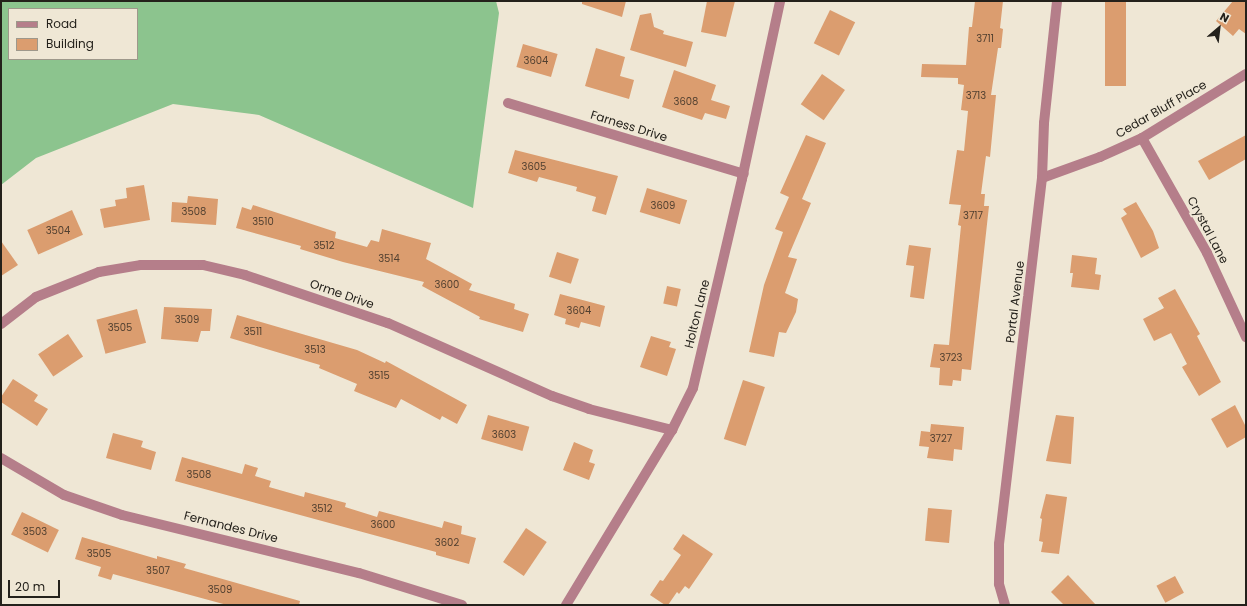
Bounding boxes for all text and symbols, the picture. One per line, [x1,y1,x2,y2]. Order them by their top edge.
legend [8,8,138,60]
north arrow [1199,8,1239,48]
text: N [1217,8,1232,26]
text: Road [46,15,77,32]
house number: 3711 [976,33,994,45]
text: Building [46,35,94,52]
house number: 3604 [524,55,548,67]
street label: Cedar Bluff Place [1113,77,1209,141]
house number: 3713 [966,90,986,102]
house number: 3608 [674,96,698,108]
street label: Farness Drive [589,107,669,145]
house number: 3605 [522,161,546,173]
street label: Crystal Lane [1184,194,1232,266]
house number: 3609 [651,200,675,212]
house number: 3508 [182,206,206,218]
house number: 3717 [963,210,983,222]
house number: 3510 [252,216,274,228]
house number: 3504 [46,225,70,237]
house number: 3512 [313,240,335,252]
house number: 3514 [378,253,400,265]
street label: Portal Avenue [1003,260,1027,344]
street label: Orme Drive [308,276,376,312]
street label: Holton Lane [682,278,712,350]
house number: 3600 [435,279,459,291]
house number: 3604 [567,305,591,317]
house number: 3509 [175,314,199,326]
house number: 3505 [108,322,132,334]
house number: 3511 [244,326,262,338]
house number: 3513 [304,344,326,356]
house number: 3723 [940,352,962,364]
house number: 3515 [368,370,390,382]
house number: 3603 [492,429,516,441]
house number: 3727 [930,433,952,445]
house number: 3508 [187,469,211,481]
house number: 3512 [311,503,333,515]
street label: Fernandes Drive [182,508,280,546]
house number: 3600 [371,519,395,531]
house number: 3503 [23,526,47,538]
house number: 3602 [435,537,459,549]
house number: 3505 [87,548,111,560]
house number: 3507 [146,565,170,577]
scale bar [10,572,62,598]
text: 20 m [15,578,45,595]
house number: 3509 [208,584,232,596]

